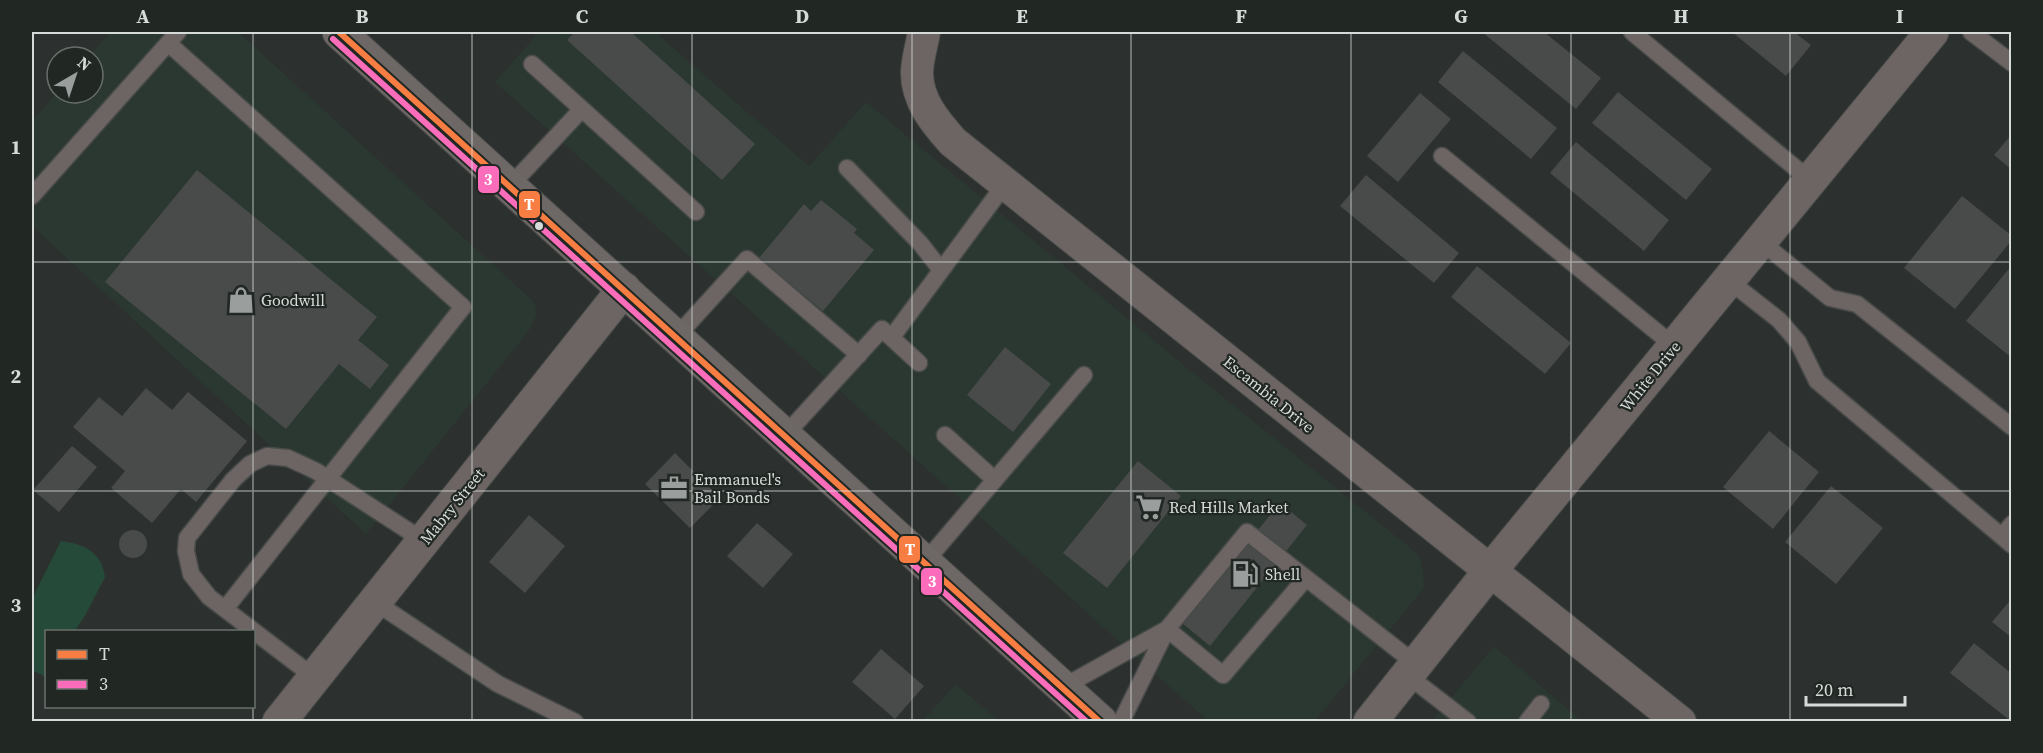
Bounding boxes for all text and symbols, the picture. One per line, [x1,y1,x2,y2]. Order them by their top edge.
text: A [136,2,150,30]
text: B [355,2,369,30]
text: C [576,2,588,30]
text: D [795,2,809,30]
text: E [1016,2,1028,30]
text: F [1235,2,1247,30]
text: G [1454,2,1468,30]
text: H [1673,2,1689,30]
text: I [1896,2,1904,30]
north arrow [45,45,105,105]
text: N [73,51,96,76]
text: 1 [11,133,21,161]
line badge: 3 [477,165,500,194]
text: 3 [484,168,493,190]
line badge: T [518,190,541,219]
text: T [524,193,534,215]
unlabelled marker [533,220,545,232]
shop icon: Goodwill [226,285,256,315]
place label: Goodwill [261,289,325,311]
street label: White Drive [1615,336,1685,416]
street label: Escambia Drive [1219,350,1319,438]
text: 2 [11,362,22,390]
street label: Mabry Street [415,463,490,549]
place label: Emmanuel's Bail Bonds [694,468,781,508]
office icon: Emmanuel's Bail Bonds [659,473,689,503]
supermarket icon: Red Hills Market [1134,492,1164,522]
place label: Red Hills Market [1169,496,1289,518]
line badge: T [898,535,921,564]
text: T [905,538,915,560]
fuel station icon: Shell [1230,559,1260,589]
place label: Shell [1265,563,1300,585]
line badge: 3 [920,567,943,596]
text: 3 [928,570,937,592]
text: 3 [11,591,22,619]
legend [45,630,255,708]
text: T [99,641,110,666]
scale bar [1806,669,1905,707]
text: 3 [99,671,108,696]
text: 20 m [1815,677,1853,702]

